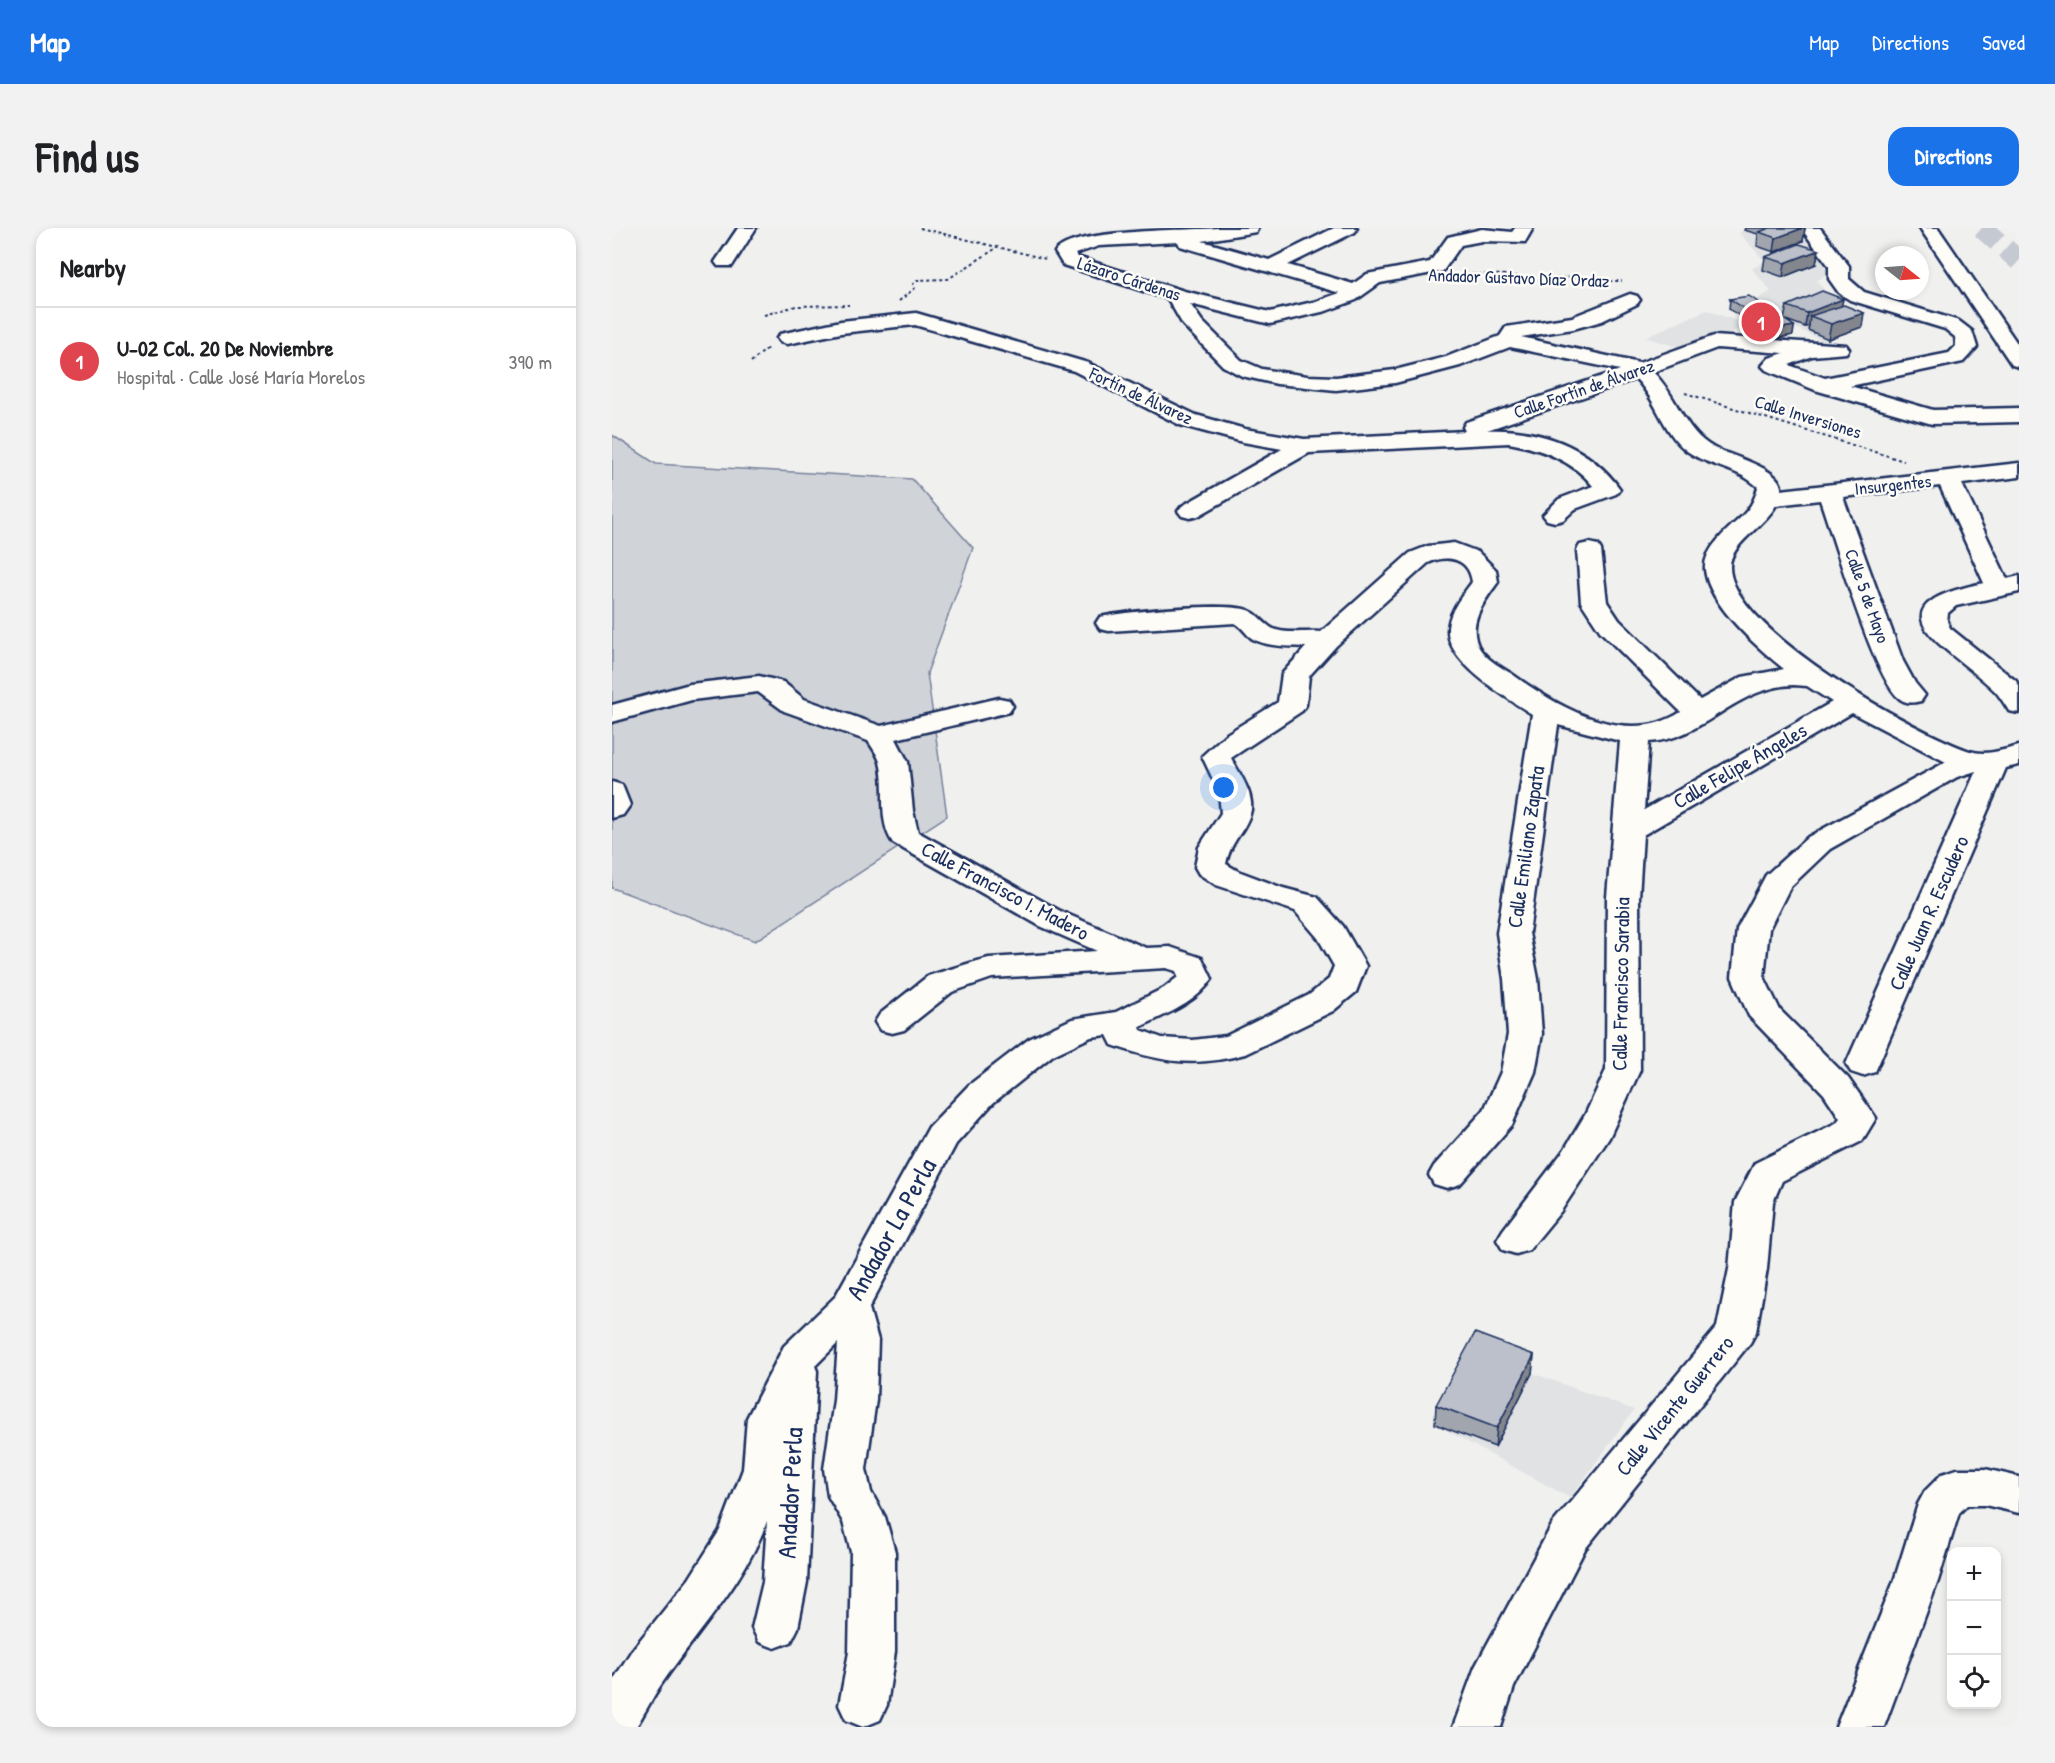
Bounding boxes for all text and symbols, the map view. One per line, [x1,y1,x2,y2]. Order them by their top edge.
text: Map [30,23,70,61]
text: Map [1809,28,1839,57]
text: Directions [1872,28,1949,57]
text: Saved [1982,28,2025,57]
button: Directions [1888,127,2019,186]
text: Find us [36,128,139,185]
north arrow [1875,246,1929,300]
text: Nearby [60,250,126,285]
street label: Lázaro Cárdenas [1074,250,1184,307]
street label: Andador Gustavo Díaz Ordaz [1428,262,1610,293]
pin: 1 [1742,300,1780,344]
text: U-02 Col. 20 De Noviembre [117,333,334,363]
text: 1 [76,348,83,375]
text: 390 m [509,348,552,375]
street label: Calle Fortín de Álvarez [1510,353,1658,424]
street label: Fortín de Álvarez [1085,360,1197,431]
text: Hospital · Calle José María Morelos [117,363,365,390]
street label: Calle Inversiones [1752,388,1865,445]
street label: Insurgentes [1853,468,1933,501]
street label: Calle 5 de Mayo [1839,545,1896,646]
street label: Calle Felipe Ángeles [1667,715,1812,816]
street label: Calle Emiliano Zapata [1500,764,1551,930]
your location [1209,773,1238,802]
street label: Calle Juan R. Escudero [1881,831,1976,995]
street label: Calle Francisco I. Madero [916,834,1094,947]
street label: Calle Francisco Sarabia [1604,897,1637,1071]
street label: Andador La Perla [837,1152,944,1306]
street label: Calle Vicente Guerrero [1609,1329,1740,1482]
street label: Andador Perla [769,1426,810,1559]
map controls [1947,1547,2001,1709]
button: + [1947,1547,2001,1601]
button: − [1947,1601,2001,1655]
button: locate [1947,1655,2001,1709]

